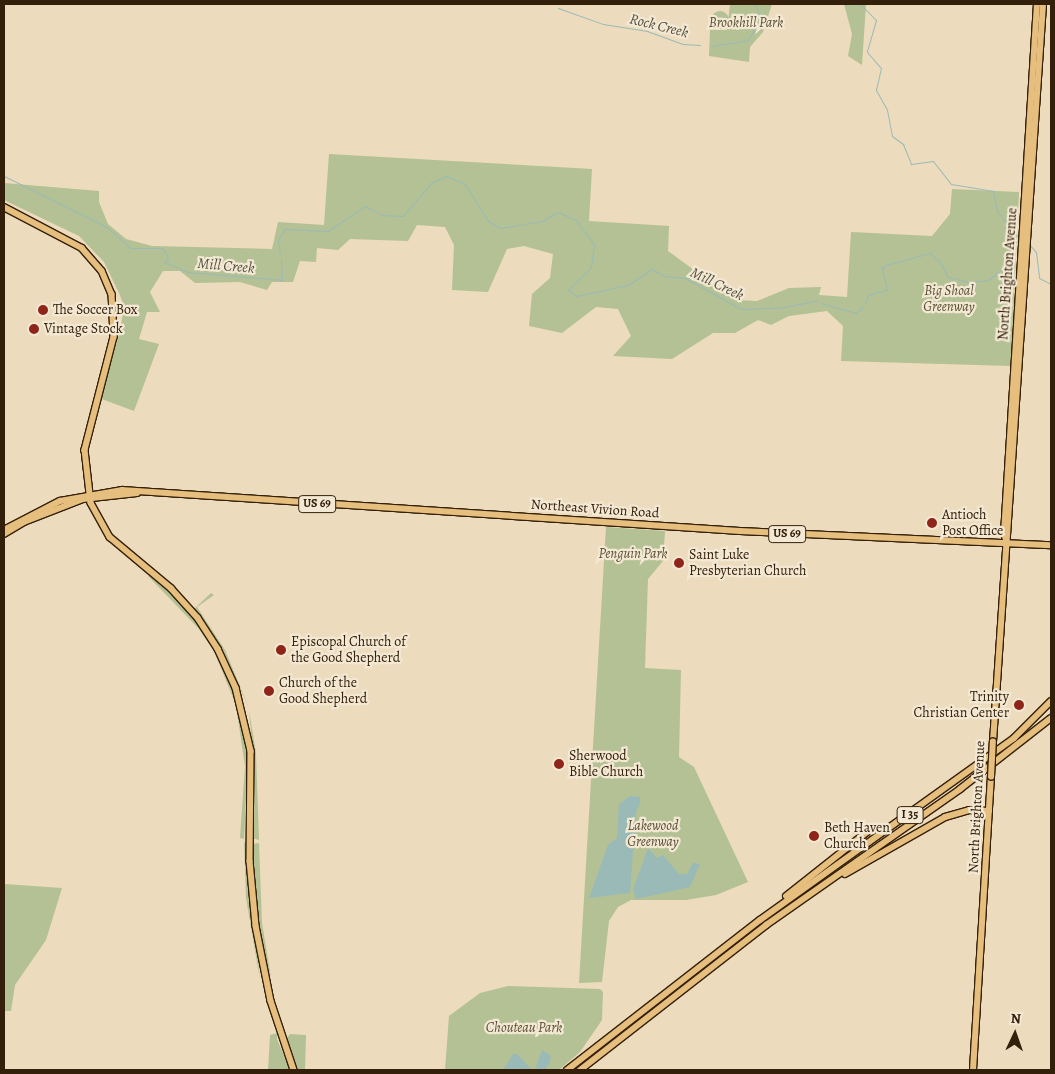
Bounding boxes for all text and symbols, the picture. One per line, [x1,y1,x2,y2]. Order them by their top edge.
water label: Rock Creek [628,10,690,42]
park label: Brookhill Park [709,15,783,31]
street label: North Brighton Avenue [995,207,1021,341]
water label: Mill Creek [197,255,255,277]
water label: Mill Creek [687,263,747,305]
park label: Big Shoal Greenway [923,283,975,316]
place label: The Soccer Box [53,302,137,318]
marker: The Soccer Box [37,304,49,316]
place label: Vintage Stock [44,321,123,337]
marker: Vintage Stock [28,323,40,335]
road number: US 69 [297,494,337,514]
street label: Northeast Vivion Road [530,496,660,522]
place label: Antioch Post Office [942,507,1003,540]
marker: Antioch Post Office [926,517,938,529]
road number: US 69 [767,524,807,544]
park label: Penguin Park [598,546,668,562]
place label: Saint Luke Presbyterian Church [689,547,806,580]
marker: Saint Luke Presbyterian Church [673,557,685,569]
place label: Episcopal Church of the Good Shepherd [291,634,406,666]
marker: Episcopal Church of the Good Shepherd [275,644,287,656]
place label: Church of the Good Shepherd [279,675,367,708]
marker: Church of the Good Shepherd [263,685,275,697]
place label: Trinity Christian Center [914,689,1009,722]
marker: Trinity Christian Center [1013,699,1025,711]
street label: North Brighton Avenue [965,740,989,874]
place label: Sherwood Bible Church [569,748,643,780]
marker: Sherwood Bible Church [553,758,565,770]
road number: I 35 [896,806,924,824]
park label: Lakewood Greenway [627,818,679,850]
place label: Beth Haven Church [824,820,890,852]
marker: Beth Haven Church [808,830,820,842]
north arrow [990,1009,1040,1059]
text: N [1010,1009,1021,1028]
park label: Chouteau Park [486,1020,562,1036]

